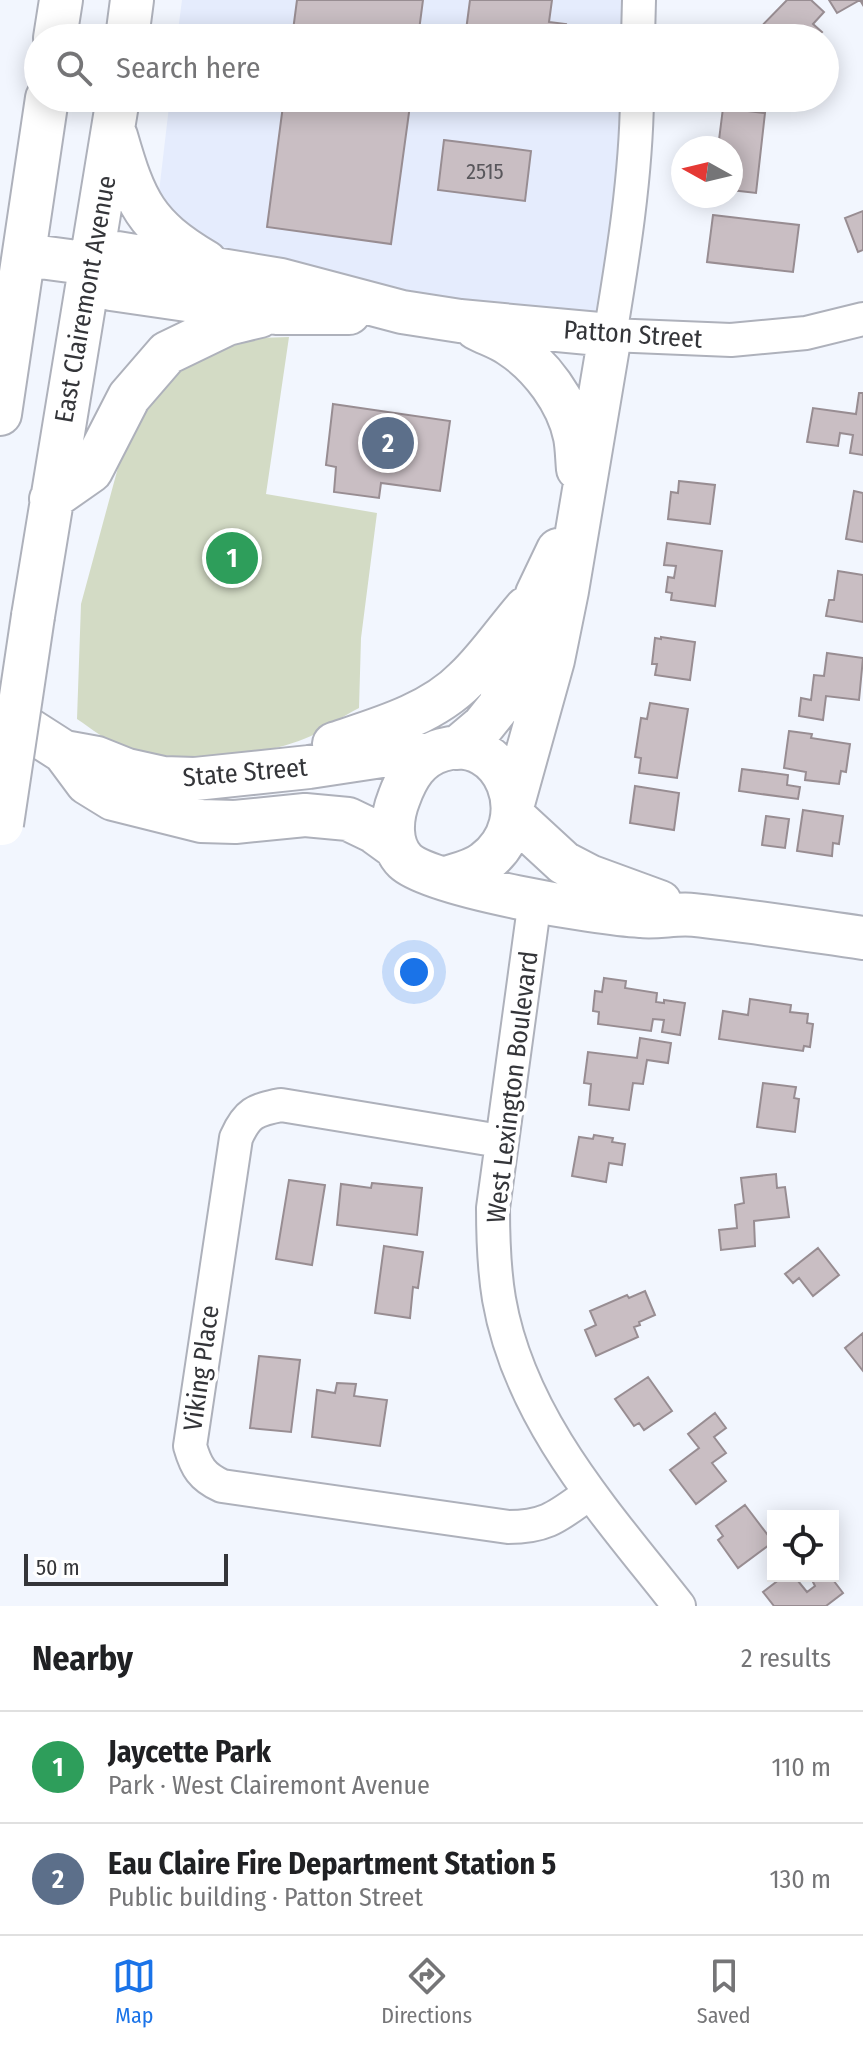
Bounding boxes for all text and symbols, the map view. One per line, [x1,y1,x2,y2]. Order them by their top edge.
search box [24,24,839,112]
icon: search [52,46,96,90]
text: Search here [116,50,261,86]
north arrow [671,136,743,208]
house number: 2515 [466,158,504,185]
street label: East Clairemont Avenue [48,173,123,425]
street label: Patton Street [563,314,704,355]
pin: 2 [362,413,414,473]
pin: 1 [206,528,258,588]
street label: State Street [181,752,309,793]
street label: West Lexington Boulevard [480,949,545,1225]
your location [394,952,434,992]
street label: Viking Place [177,1303,226,1433]
map controls [767,1510,839,1582]
button: locate [767,1510,839,1582]
scale bar [24,1550,228,1586]
text: 50 m [36,1554,80,1581]
text: Nearby [32,1638,133,1679]
text: 2 results [741,1643,831,1674]
text: Jaycette Park [108,1734,271,1770]
text: 1 [53,1752,64,1783]
text: 110 m [771,1752,831,1783]
text: Park · West Clairemont Avenue [108,1770,430,1801]
text: Eau Claire Fire Department Station 5 [108,1846,556,1882]
text: 2 [52,1864,64,1895]
text: 130 m [769,1864,831,1895]
text: Public building · Patton Street [108,1882,423,1913]
tab: Map [112,1954,156,2029]
tab: Directions [381,1954,472,2029]
tab: Saved [697,1954,751,2029]

